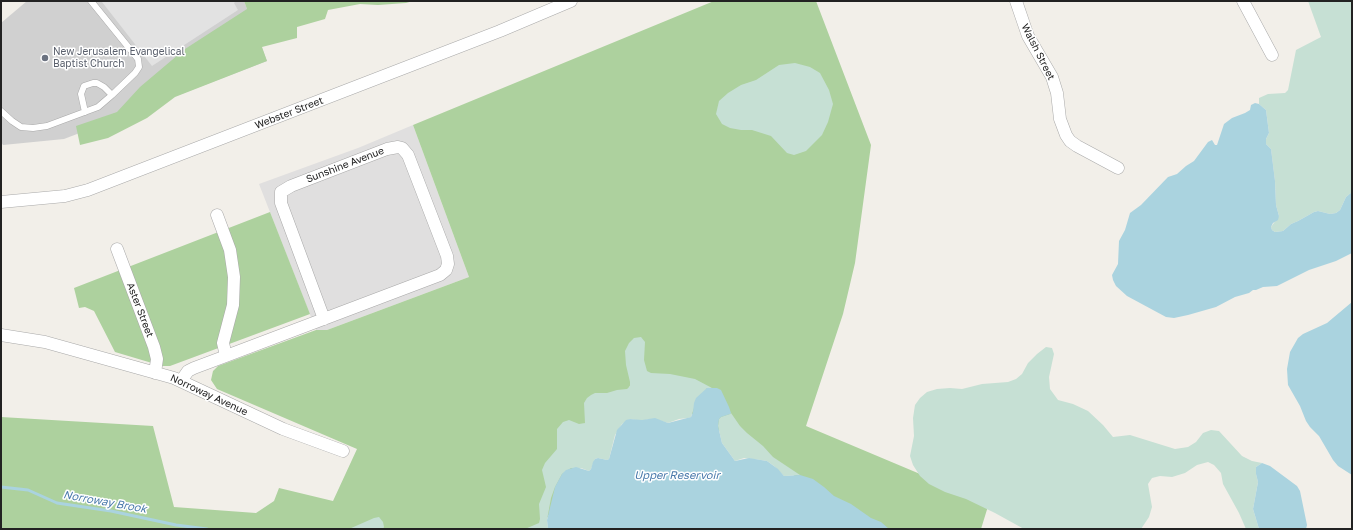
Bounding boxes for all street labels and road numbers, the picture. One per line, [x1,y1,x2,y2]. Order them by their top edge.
street label: Walsh Street [1019,22,1057,82]
street label: Webster Street [253,94,325,132]
street label: Sunshine Avenue [304,145,386,185]
street label: Aster Street [124,281,156,339]
street label: Norroway Avenue [168,372,250,418]

